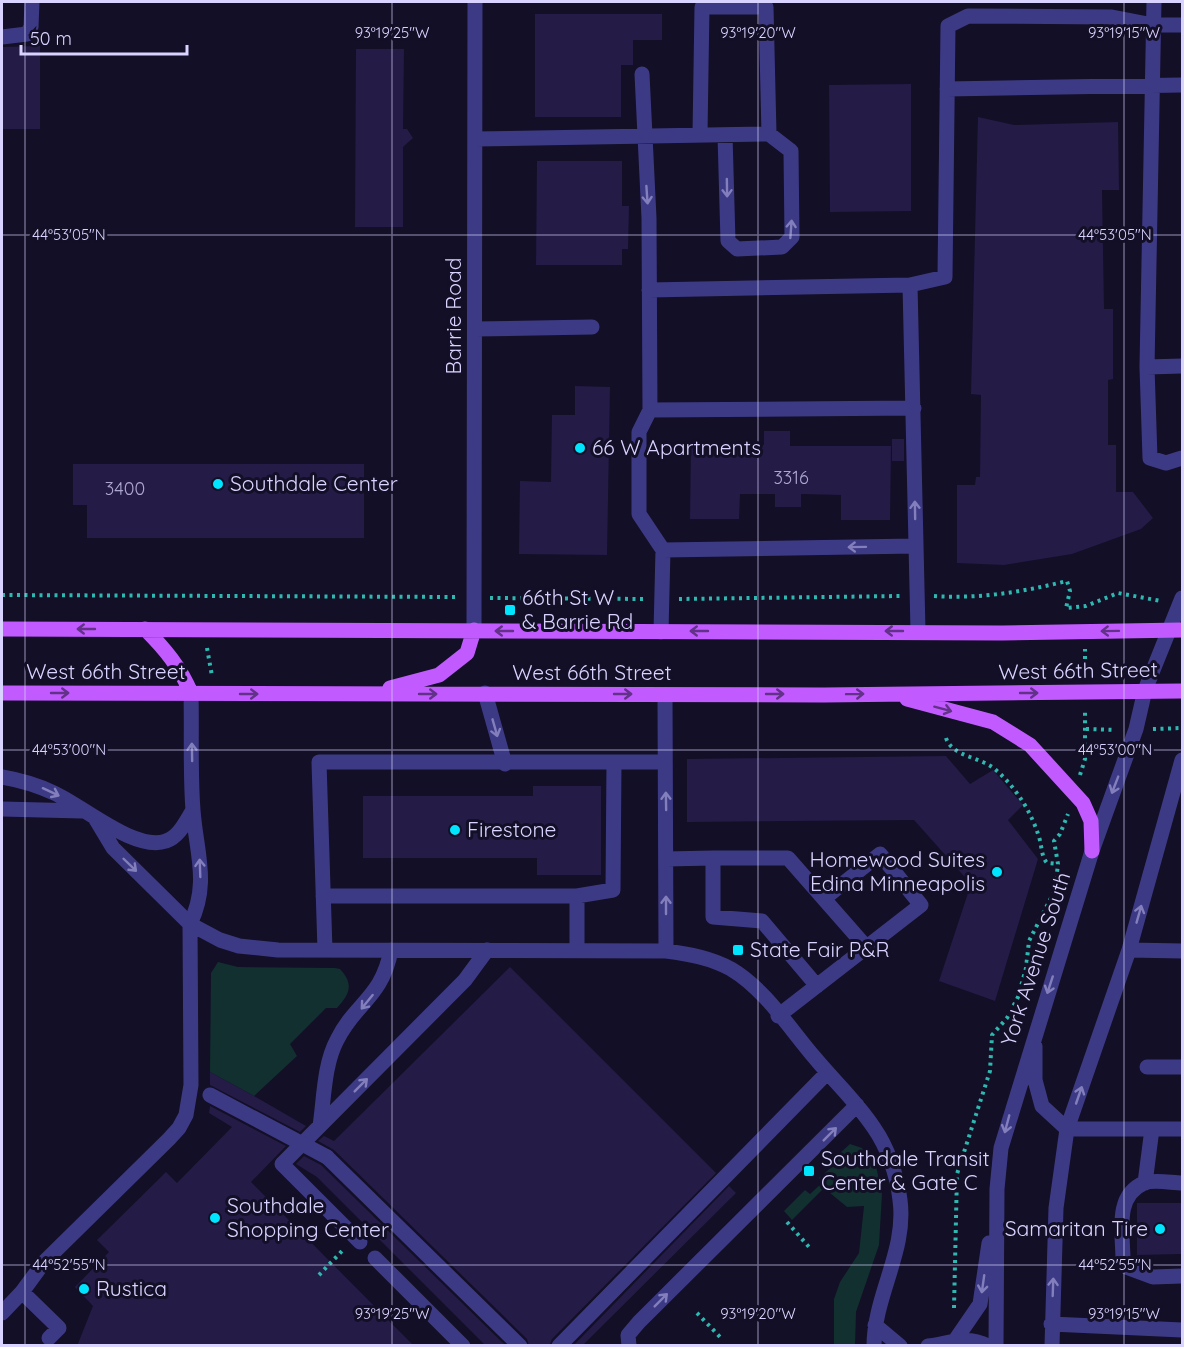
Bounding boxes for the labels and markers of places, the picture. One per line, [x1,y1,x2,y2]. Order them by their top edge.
place label: 66 W Apartments [592,434,761,460]
marker: 66 W Apartments [573,441,587,455]
place label: Southdale Center [230,470,398,496]
marker: Southdale Center [211,477,225,491]
place label: 66th St W & Barrie Rd [522,584,633,634]
marker: 66th St W & Barrie Rd [503,603,517,617]
place label: Firestone [467,816,556,842]
marker: Firestone [448,823,462,837]
place label: Homewood Suites Edina Minneapolis [810,846,985,896]
marker: Homewood Suites Edina Minneapolis [990,865,1004,879]
place label: State Fair P&R [750,936,890,962]
marker: State Fair P&R [731,943,745,957]
place label: Southdale Transit Center & Gate C [821,1145,990,1195]
marker: Southdale Transit Center & Gate C [802,1164,816,1178]
place label: Southdale Shopping Center [227,1192,389,1242]
marker: Southdale Shopping Center [208,1211,222,1225]
place label: Samaritan Tire [1005,1215,1148,1241]
marker: Samaritan Tire [1153,1222,1167,1236]
place label: Rustica [96,1275,167,1301]
marker: Rustica [77,1282,91,1296]

